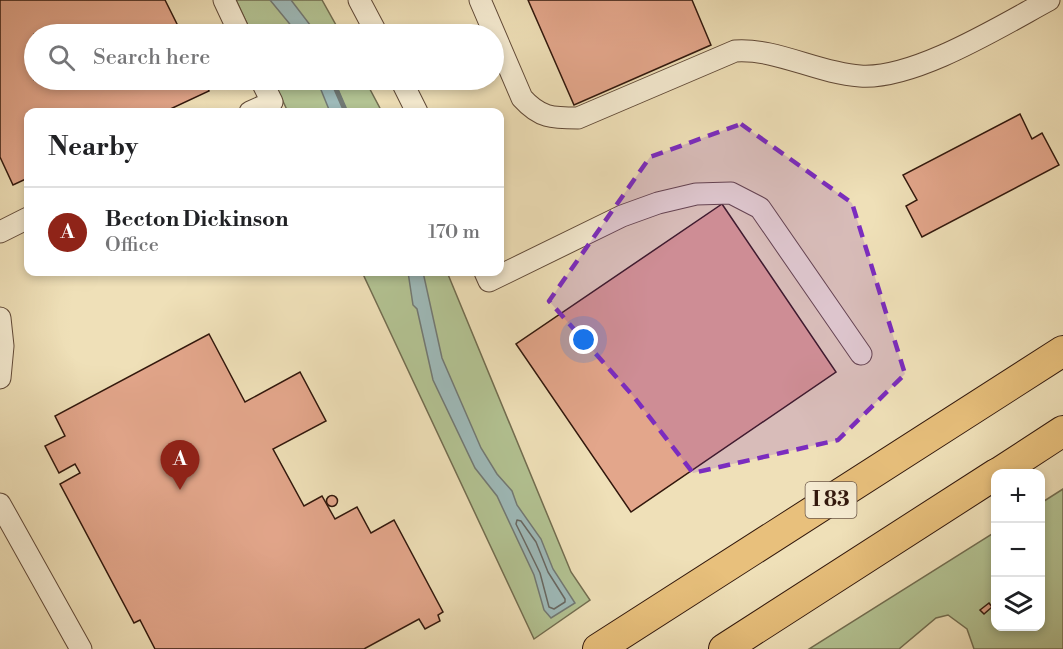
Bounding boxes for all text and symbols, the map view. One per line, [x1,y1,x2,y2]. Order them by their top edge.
search box [24,24,504,90]
icon: search [45,41,78,74]
text: Search here [93,44,210,71]
text: Nearby [48,131,138,163]
text: Becton Dickinson [105,206,289,233]
text: A [60,220,75,245]
text: 170 m [428,220,480,245]
text: Office [105,233,159,258]
your location [569,325,598,354]
pin: A [160,440,200,490]
map controls [991,469,1045,631]
button: + [991,469,1045,523]
road number: I 83 [806,482,856,518]
button: − [991,523,1045,577]
button: layers [991,577,1045,631]

